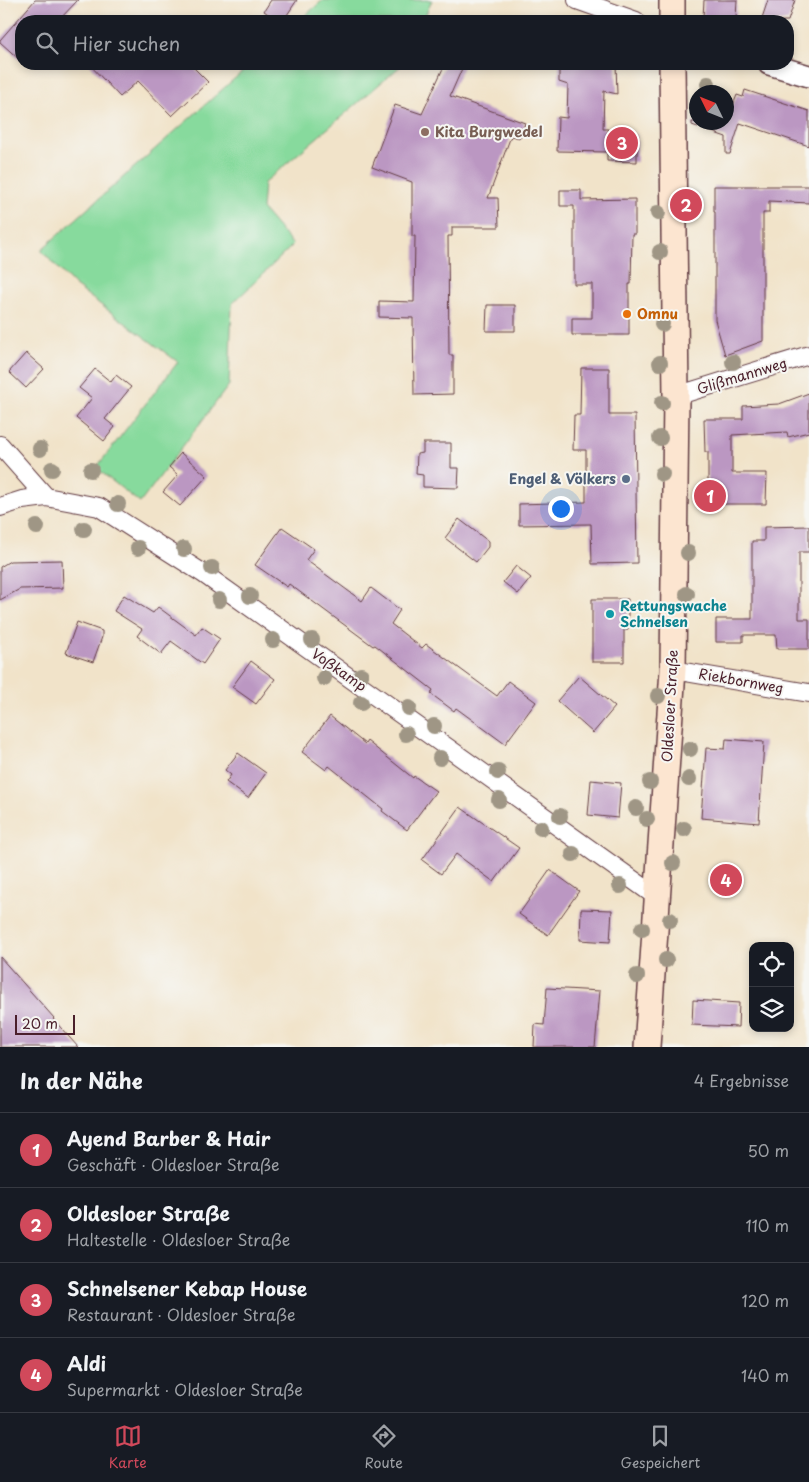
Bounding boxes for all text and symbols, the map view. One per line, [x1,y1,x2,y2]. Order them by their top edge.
search box [15,15,794,70]
icon: search [33,29,61,57]
text: Hier suchen [73,29,180,57]
north arrow [689,85,734,130]
place label: Kita Burgwedel [435,121,542,142]
pin: 3 [606,124,638,162]
marker: Kita Burgwedel [419,126,431,138]
pin: 2 [670,186,702,224]
place label: Omnu [637,303,678,324]
marker: Omnu [621,308,633,320]
street label: Glißmannweg [694,352,789,399]
place label: Engel & Völkers [509,468,616,489]
marker: Engel & Völkers [620,473,632,485]
pin: 1 [694,477,726,515]
your location [548,496,574,522]
place label: Rettungswache Schnelsen [620,595,727,632]
marker: Rettungswache Schnelsen [604,608,616,620]
street label: Voßkamp [307,643,371,696]
street label: Oldesloer Straße [656,649,683,763]
street label: Riekbornweg [697,663,785,698]
pin: 4 [710,861,742,899]
map controls [749,942,794,1032]
button: locate [749,942,794,987]
button: layers [749,987,794,1032]
scale bar [15,1012,75,1035]
text: 20 m [22,1013,58,1034]
text: In der Nähe [20,1064,142,1096]
text: 4 Ergebnisse [694,1068,789,1092]
text: Ayend Barber & Hair [67,1124,270,1152]
text: 1 [32,1138,40,1162]
text: 50 m [748,1138,789,1162]
text: Geschäft · Oldesloer Straße [67,1152,279,1176]
text: Oldesloer Straße [67,1199,230,1227]
text: 2 [30,1213,42,1237]
text: 110 m [746,1213,789,1237]
text: Haltestelle · Oldesloer Straße [67,1227,290,1251]
text: Schnelsener Kebap House [67,1274,307,1302]
text: 3 [31,1288,41,1312]
text: 120 m [742,1288,789,1312]
text: Restaurant · Oldesloer Straße [67,1302,296,1326]
text: Aldi [67,1349,106,1377]
text: 4 [31,1363,41,1387]
text: 140 m [741,1363,789,1387]
text: Supermarkt · Oldesloer Straße [67,1377,303,1401]
tab: Karte [109,1422,147,1473]
tab: Route [364,1422,403,1473]
tab: Gespeichert [621,1422,700,1473]

